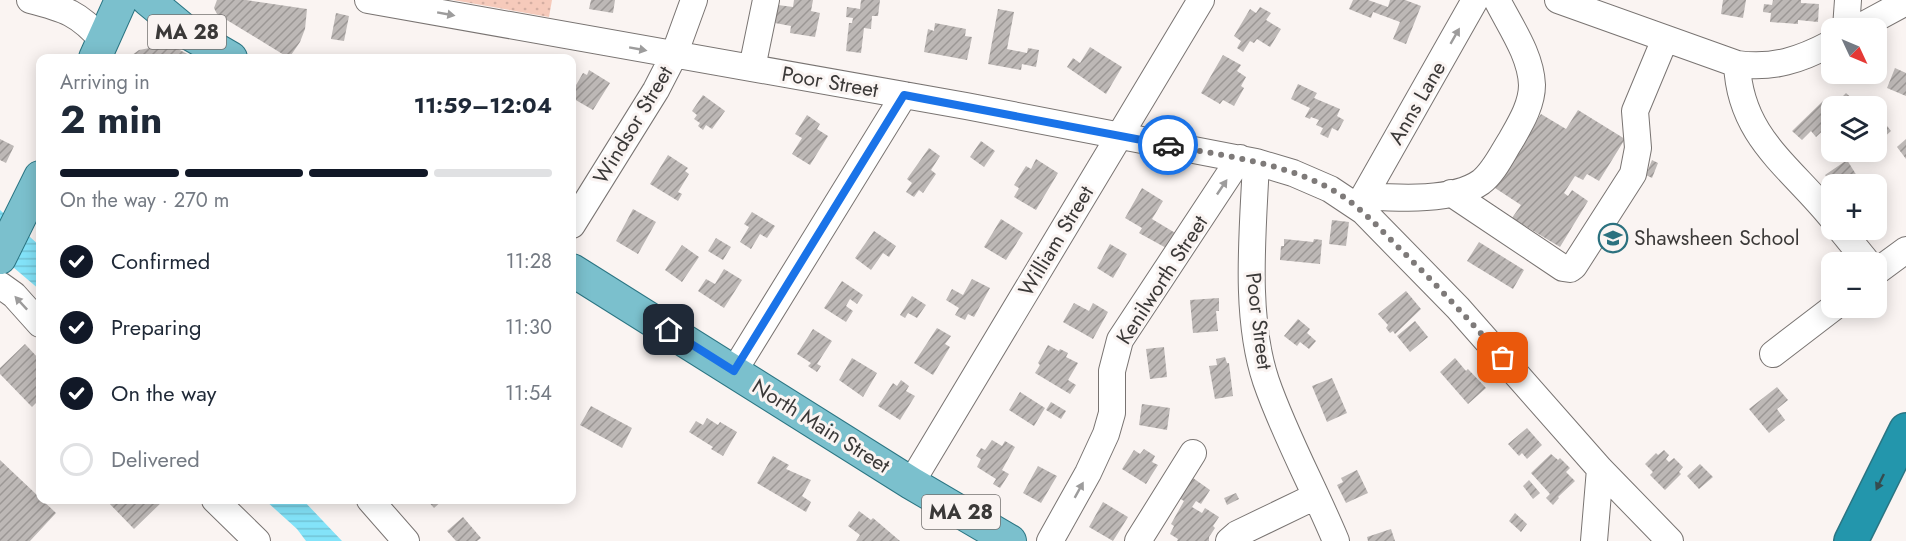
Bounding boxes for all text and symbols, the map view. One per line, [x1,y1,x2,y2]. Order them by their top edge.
one-way arrow [437,10,456,19]
road number: MA 28 [148,15,226,49]
north arrow [1821,18,1887,84]
map controls [1821,18,1887,318]
one-way arrow [1450,27,1460,44]
one-way arrow [629,45,648,54]
street label: Anns Lane [1381,55,1453,150]
street label: Poor Street [779,59,881,105]
street label: Windsor Street [586,60,680,190]
text: Arriving in [60,68,150,97]
text: 11:59–12:04 [414,89,552,121]
text: 2 min [60,91,162,148]
button: layers [1821,96,1887,162]
courier [1138,115,1198,175]
icon: car [1152,129,1185,162]
button: + [1821,174,1887,240]
one-way arrow [1216,179,1227,195]
street label: William Street [1011,180,1101,302]
text: On the way · 270 m [60,186,229,215]
street label: Kenilworth Street [1109,210,1215,350]
school or university icon: Shawsheen School [1597,222,1629,254]
place label: Shawsheen School [1634,223,1800,253]
icon: check [60,245,93,278]
text: Confirmed [111,245,210,277]
text: 11:28 [506,247,552,276]
button: − [1821,252,1887,318]
street label: Poor Street [1238,271,1280,371]
one-way arrow [15,296,29,310]
pin [643,304,694,355]
icon: check [60,311,93,344]
text: Preparing [111,311,202,343]
text: 11:30 [505,313,552,342]
icon: home [652,313,685,346]
pin [1477,332,1528,383]
icon: bag [1486,341,1519,374]
street label: North Main Street [746,372,896,480]
icon: check [60,377,93,410]
text: On the way [111,377,216,409]
text: 11:54 [505,379,552,408]
text: Delivered [111,443,200,475]
one-way arrow [1875,474,1884,491]
one-way arrow [1073,482,1084,498]
road number: MA 28 [922,495,1000,529]

